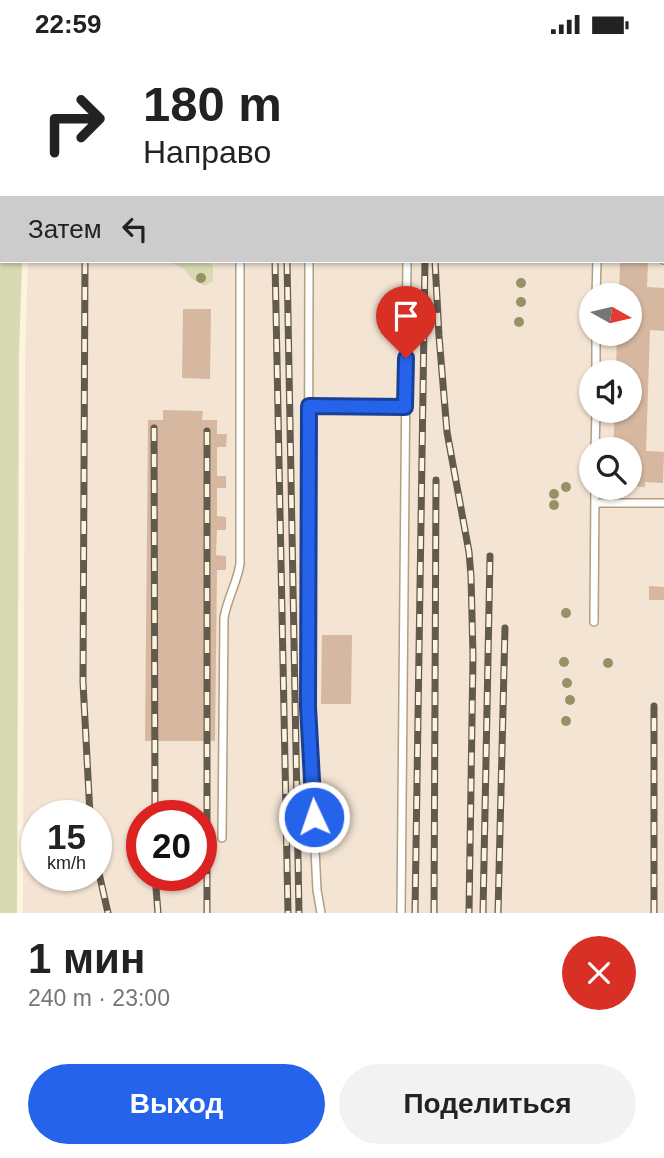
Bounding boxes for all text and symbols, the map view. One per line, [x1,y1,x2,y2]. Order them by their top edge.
text: 22:59 [35,9,102,39]
icon: right [28,77,119,168]
text: 180 m [143,77,282,131]
text: Направо [143,134,271,170]
icon: left [116,210,154,248]
text: Затем [28,214,102,244]
north arrow [579,283,642,347]
map controls [579,283,642,500]
pin [376,286,436,358]
icon: arrive [387,297,425,335]
button: sound [579,360,642,423]
button: search [579,437,642,500]
position arrow [277,780,351,854]
speed limit sign: 20 [126,800,217,891]
text: 15 [47,817,86,856]
text: km/h [47,853,86,873]
text: 1 мин [28,935,145,982]
button: close [562,936,636,1010]
text: 240 m · 23:00 [28,985,170,1011]
button: Выход [28,1064,325,1144]
button: Поделиться [339,1064,636,1144]

